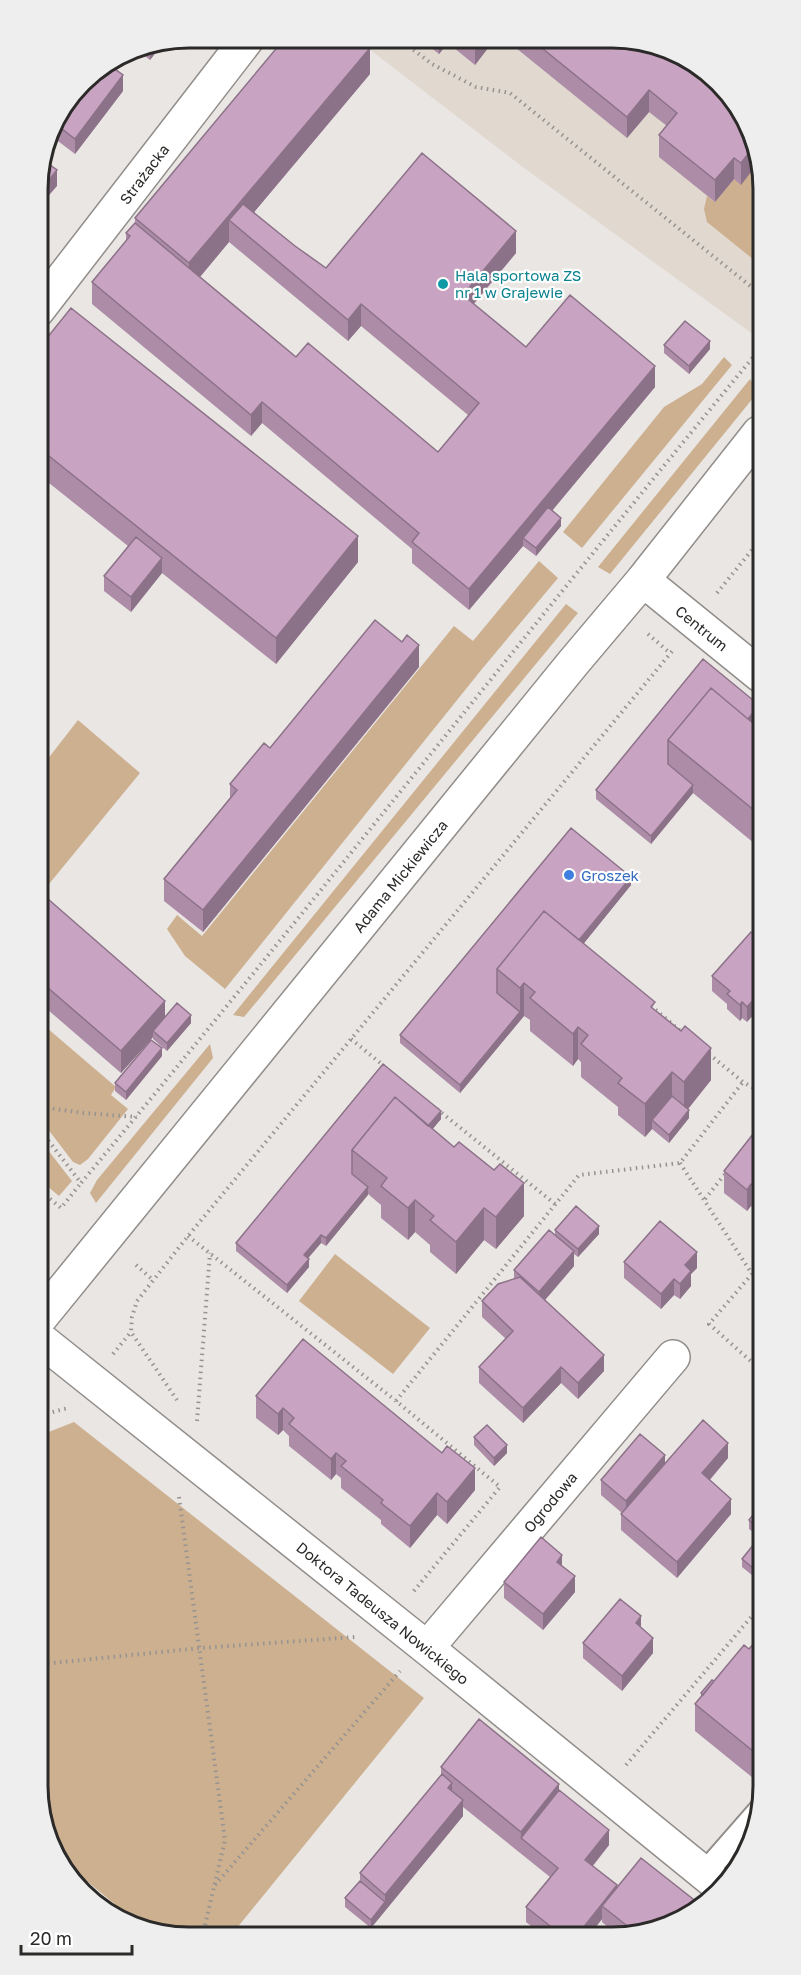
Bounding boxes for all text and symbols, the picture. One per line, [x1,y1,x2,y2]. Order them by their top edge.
street label: Strażacka [116,140,172,208]
place label: Hala sportowa ZS nr 1 w Grajewie [455,266,581,301]
marker: Hala sportowa ZS nr 1 w Grajewie [436,277,450,291]
street label: Centrum [672,601,732,655]
street label: Adama Mickiewicza [349,816,451,936]
place label: Groszek [581,866,640,884]
marker: Groszek [562,868,576,882]
street label: Ogrodowa [520,1468,580,1536]
street label: Doktora Tadeusza Nowickiego [293,1538,473,1688]
scale bar [21,1918,132,1956]
text: 20 m [30,1927,72,1949]

